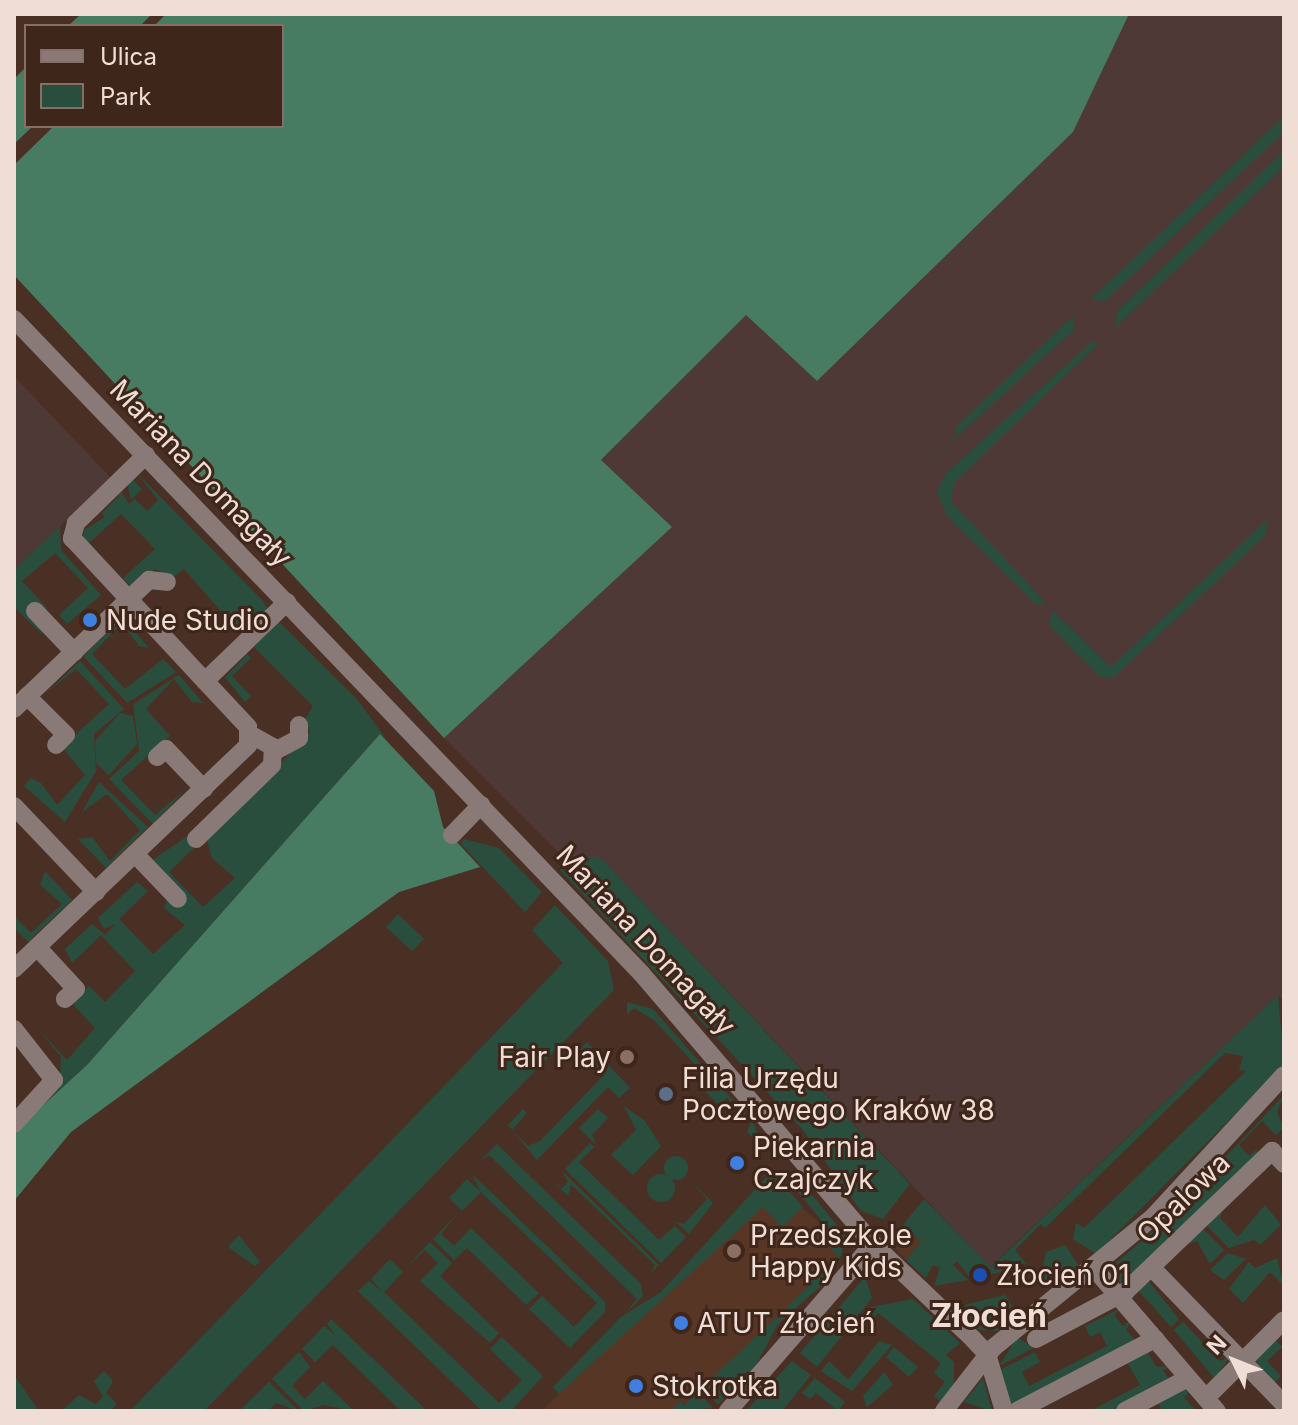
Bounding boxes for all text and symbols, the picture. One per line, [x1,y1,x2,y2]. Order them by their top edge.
legend [24,24,284,128]
text: Ulica [100,42,157,71]
text: Park [100,82,151,111]
street label: Mariana Domagały [103,372,299,574]
place label: Nude Studio [106,603,269,637]
marker: Nude Studio [81,611,99,629]
street label: Mariana Domagały [549,838,743,1042]
place label: Fair Play [499,1040,611,1074]
marker: Fair Play [618,1048,636,1066]
place label: Filia Urzędu Pocztowego Kraków 38 [682,1061,995,1127]
marker: Filia Urzędu Pocztowego Kraków 38 [657,1085,675,1103]
place label: Piekarnia Czajczyk [753,1130,875,1196]
street label: Opalowa [1130,1146,1236,1250]
marker: Piekarnia Czajczyk [728,1154,746,1172]
place label: Przedszkole Happy Kids [750,1218,912,1284]
marker: Przedszkole Happy Kids [725,1242,743,1260]
place label: Złocień 01 [996,1258,1130,1292]
marker: Złocień 01 [971,1266,989,1284]
district label: Złocień [931,1297,1047,1335]
place label: ATUT Złocień [697,1306,876,1340]
marker: ATUT Złocień [672,1314,690,1332]
north arrow [1194,1321,1274,1401]
text: N [1201,1330,1232,1360]
place label: Stokrotka [652,1369,778,1403]
marker: Stokrotka [627,1377,645,1395]

